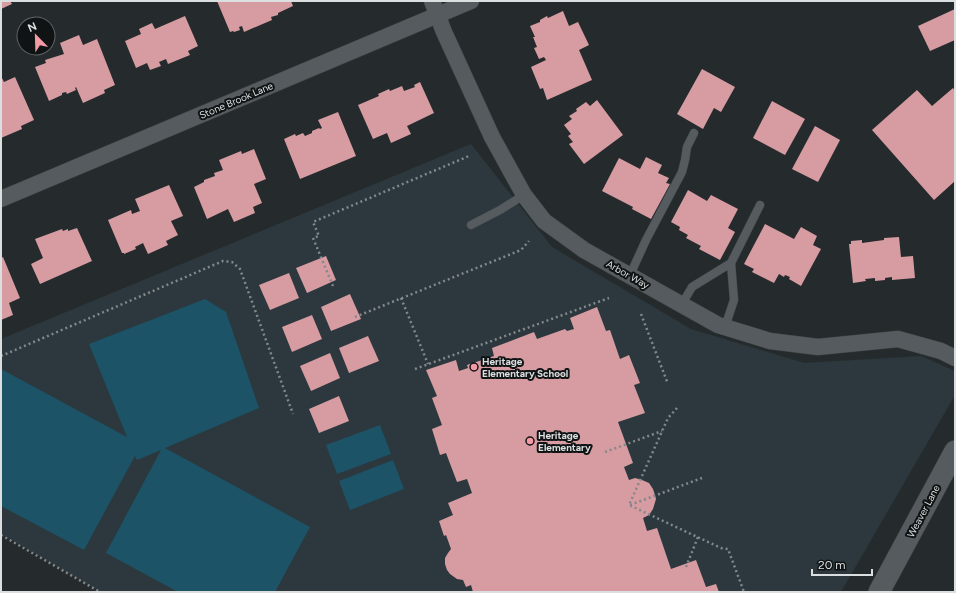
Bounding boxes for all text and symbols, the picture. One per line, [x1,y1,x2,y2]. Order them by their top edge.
north arrow [16,16,56,56]
text: N [26,20,39,35]
street label: Stone Brook Lane [197,79,276,122]
street label: Arbor Way [604,257,652,292]
place label: Heritage Elementary School [482,355,568,380]
marker: Heritage Elementary School [469,362,479,372]
place label: Heritage Elementary [538,429,591,454]
marker: Heritage Elementary [525,436,535,446]
street label: Weaver Lane [904,482,943,540]
scale bar [812,551,872,577]
text: 20 m [818,558,846,572]

